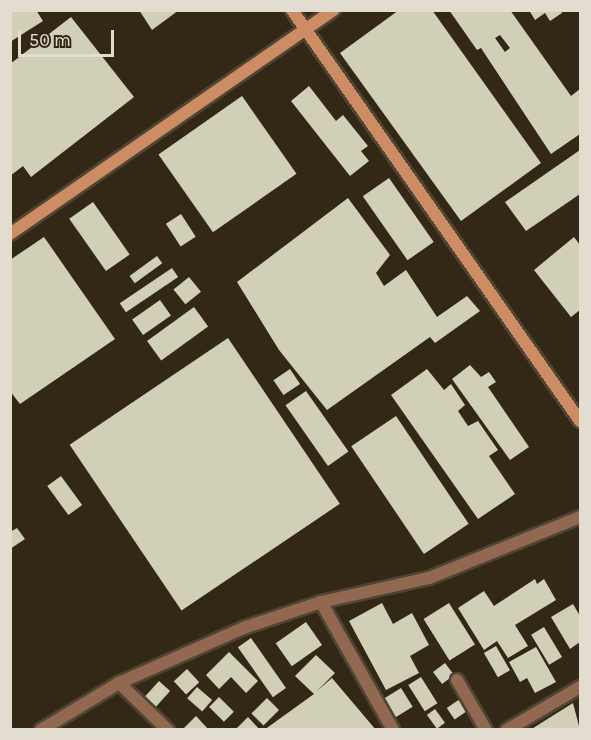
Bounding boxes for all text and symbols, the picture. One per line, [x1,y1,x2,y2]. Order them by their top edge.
scale bar [21,18,117,56]
text: 50 m [29,29,71,51]

